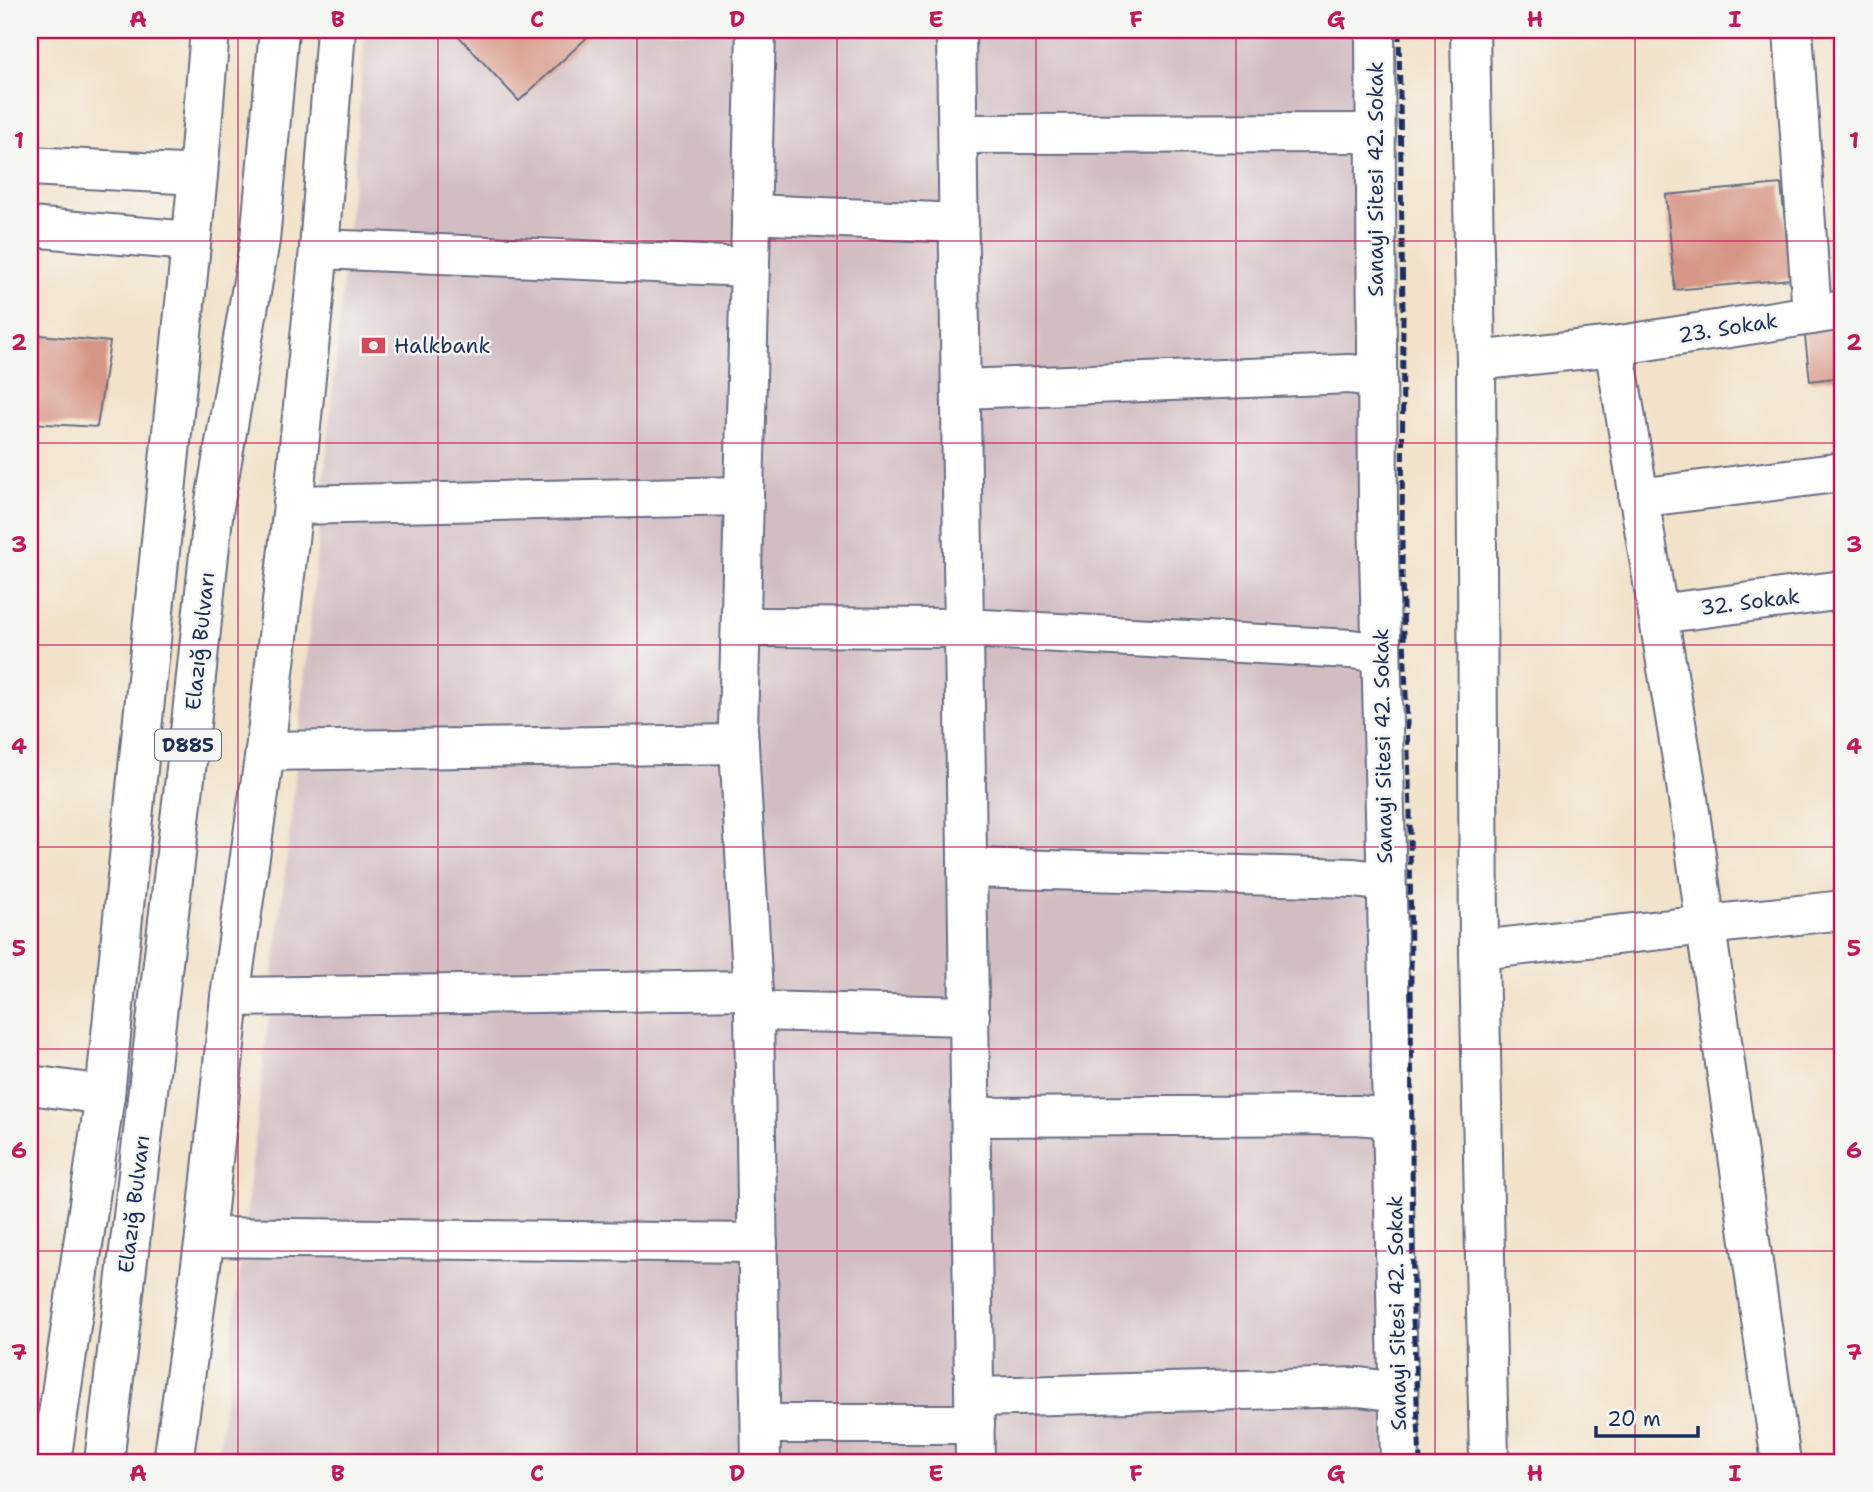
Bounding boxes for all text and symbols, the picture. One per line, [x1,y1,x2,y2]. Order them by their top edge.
text: A [129,4,147,34]
text: B [331,4,345,34]
text: C [530,4,544,34]
text: D [729,4,745,34]
text: E [928,4,944,34]
text: F [1129,4,1143,34]
text: G [1327,4,1346,34]
text: H [1527,4,1543,34]
text: I [1729,4,1742,34]
street label: Sanayi Sitesi 42. Sokak [1362,61,1390,297]
text: 1 [14,125,24,155]
text: 1 [1849,125,1859,155]
street label: 23. Sokak [1676,306,1780,350]
text: 2 [11,327,27,357]
text: 2 [1846,327,1862,357]
bank icon: Halkbank [360,332,388,360]
place label: Halkbank [394,332,491,360]
text: 3 [11,529,27,559]
text: 3 [1846,529,1862,559]
street label: Elazığ Bulvarı [179,570,221,712]
street label: 32. Sokak [1699,582,1801,622]
street label: Sanayi Sitesi 42. Sokak [1367,628,1399,864]
road number: D885 [155,730,221,760]
text: 4 [11,731,27,761]
text: 4 [1846,731,1862,761]
text: 5 [12,933,26,963]
text: 5 [1847,933,1861,963]
street label: Elazığ Bulvarı [112,1133,156,1275]
text: 6 [11,1135,27,1165]
text: 6 [1846,1135,1862,1165]
street label: Sanayi Sitesi 42. Sokak [1381,1195,1413,1431]
text: 7 [11,1337,27,1367]
text: 7 [1846,1337,1862,1367]
scale bar [1596,1394,1698,1438]
text: 20 m [1607,1405,1661,1433]
text: A [129,1458,147,1488]
text: B [331,1458,345,1488]
text: C [530,1458,544,1488]
text: D [729,1458,745,1488]
text: E [928,1458,944,1488]
text: F [1129,1458,1143,1488]
text: G [1327,1458,1346,1488]
text: H [1527,1458,1543,1488]
text: I [1729,1458,1742,1488]

